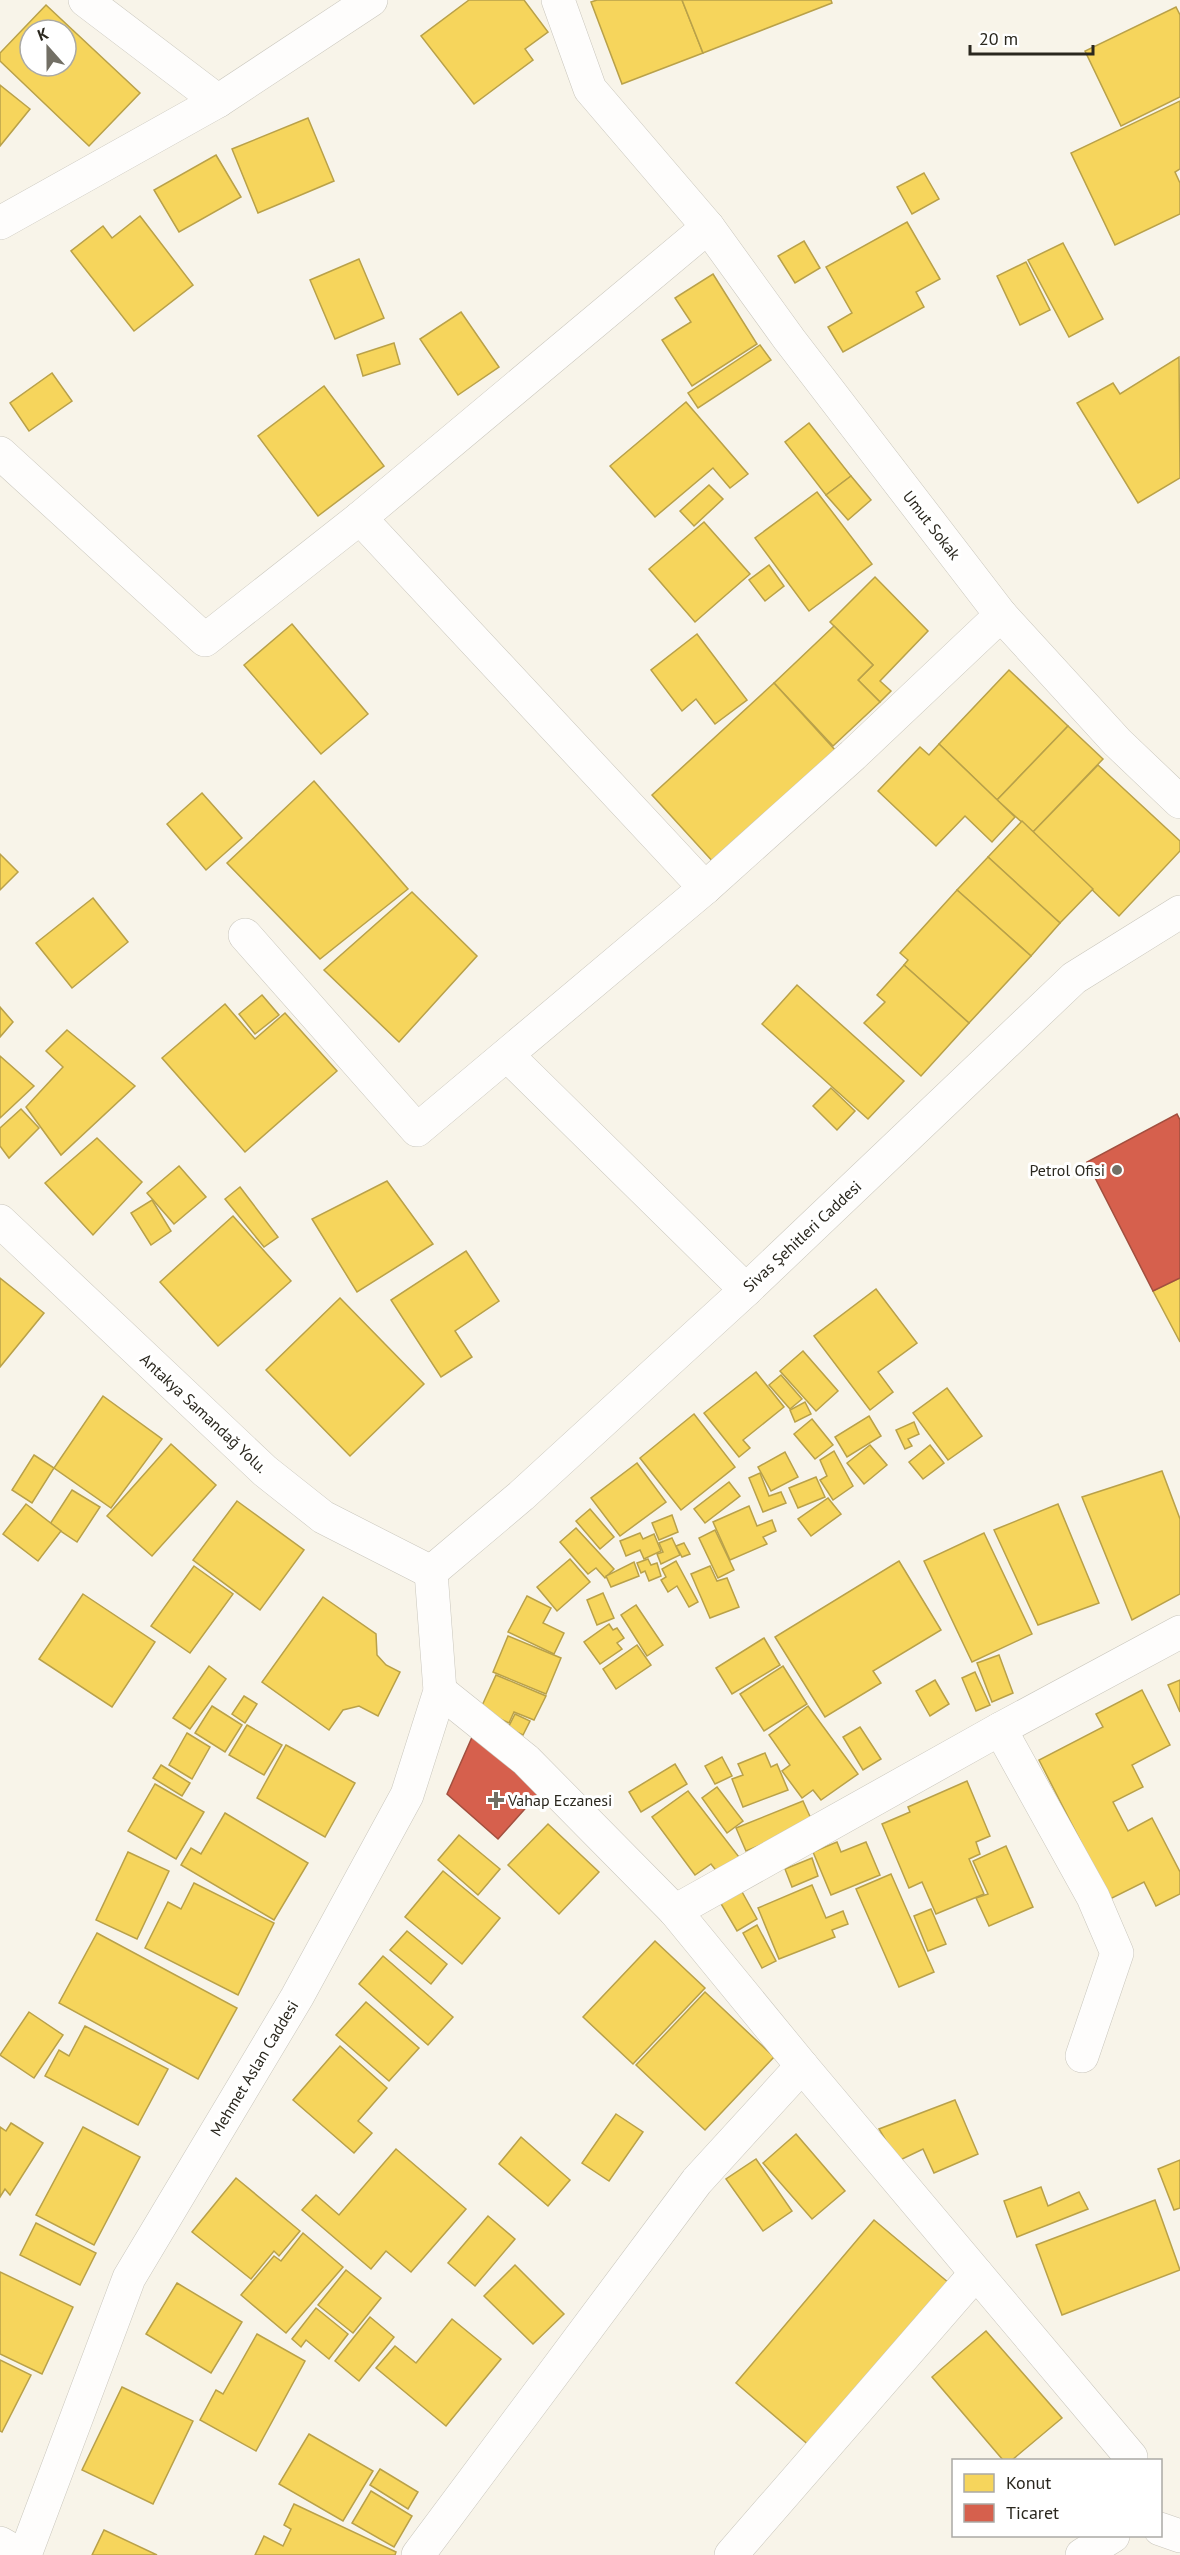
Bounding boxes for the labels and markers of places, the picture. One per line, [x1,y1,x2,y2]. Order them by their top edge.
place label: Petrol Ofisi [1030,1160,1105,1180]
marker: Petrol Ofisi [1110,1163,1124,1177]
place label: Vahap Eczanesi [507,1790,612,1810]
marker: Vahap Eczanesi [489,1793,503,1807]

